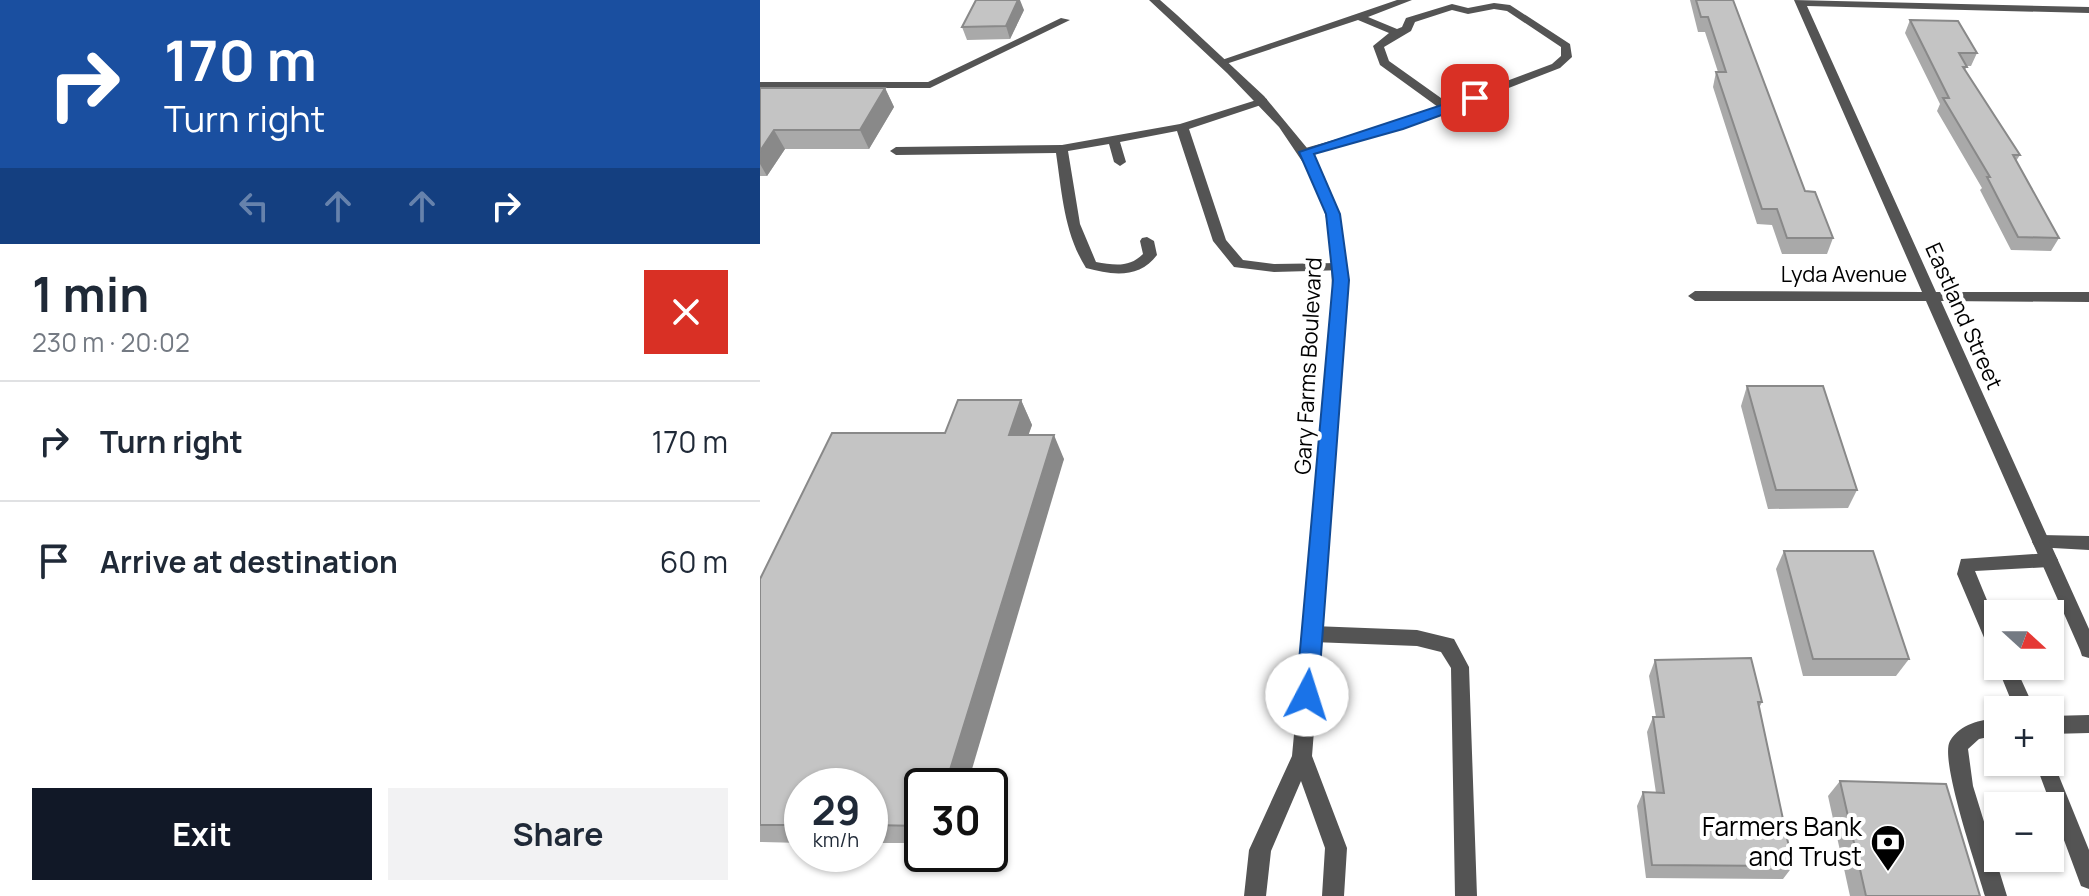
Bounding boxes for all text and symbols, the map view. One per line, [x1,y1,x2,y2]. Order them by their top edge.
text: 170 m [164,21,317,98]
icon: right [32,32,136,136]
pin [1441,64,1509,132]
icon: arrive [1453,76,1497,120]
text: Turn right [164,94,325,143]
icon: left [232,184,276,228]
icon: ahead [316,184,360,228]
icon: ahead [400,184,444,228]
icon: right [484,184,528,228]
street label: Eastland Street [1918,238,2010,394]
street label: Gary Farms Boulevard [1287,257,1329,475]
street label: Lyda Avenue [1781,259,1907,289]
text: 1 min [32,261,149,326]
button: close [644,270,728,354]
text: 230 m · 20:02 [32,324,190,360]
icon: right [32,419,76,463]
text: Turn right [100,421,243,462]
text: 170 m [651,421,728,462]
icon: arrive [32,539,76,583]
text: Arrive at destination [100,541,398,582]
text: 60 m [660,541,728,582]
north arrow [1984,600,2064,680]
map controls [1984,600,2064,872]
position arrow [1265,653,1349,737]
button: + [1984,696,2064,776]
speed limit sign: 30 [904,768,1008,872]
text: 29 [812,782,860,837]
button: Exit [32,788,372,880]
button: Share [388,788,728,880]
button: − [1984,792,2064,872]
place label: Farmers Bank and Trust [1702,808,1863,874]
bank icon: Farmers Bank and Trust [1869,823,1907,873]
text: km/h [813,826,859,853]

